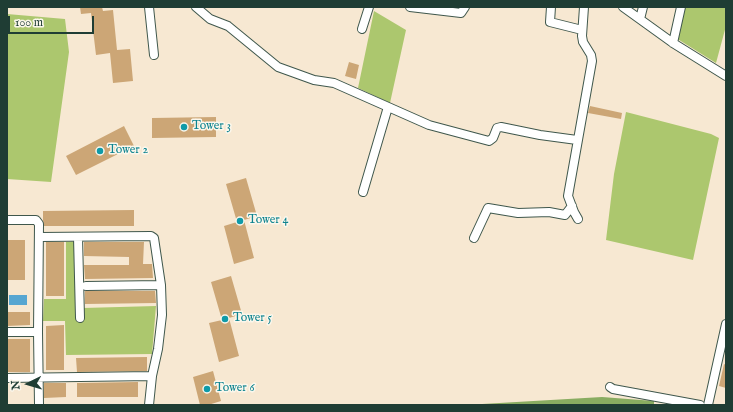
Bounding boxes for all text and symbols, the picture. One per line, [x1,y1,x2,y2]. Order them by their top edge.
scale bar [10,8,96,34]
text: 100 m [15,15,43,30]
place label: Tower 3 [192,120,231,134]
marker: Tower 3 [179,122,189,132]
place label: Tower 2 [108,144,148,158]
marker: Tower 2 [95,146,105,156]
place label: Tower 4 [248,214,288,228]
marker: Tower 4 [235,216,245,226]
place label: Tower 5 [233,312,272,326]
marker: Tower 5 [220,314,230,324]
north arrow [8,364,48,404]
text: N [9,380,23,390]
place label: Tower 6 [215,382,254,396]
marker: Tower 6 [202,384,212,394]

